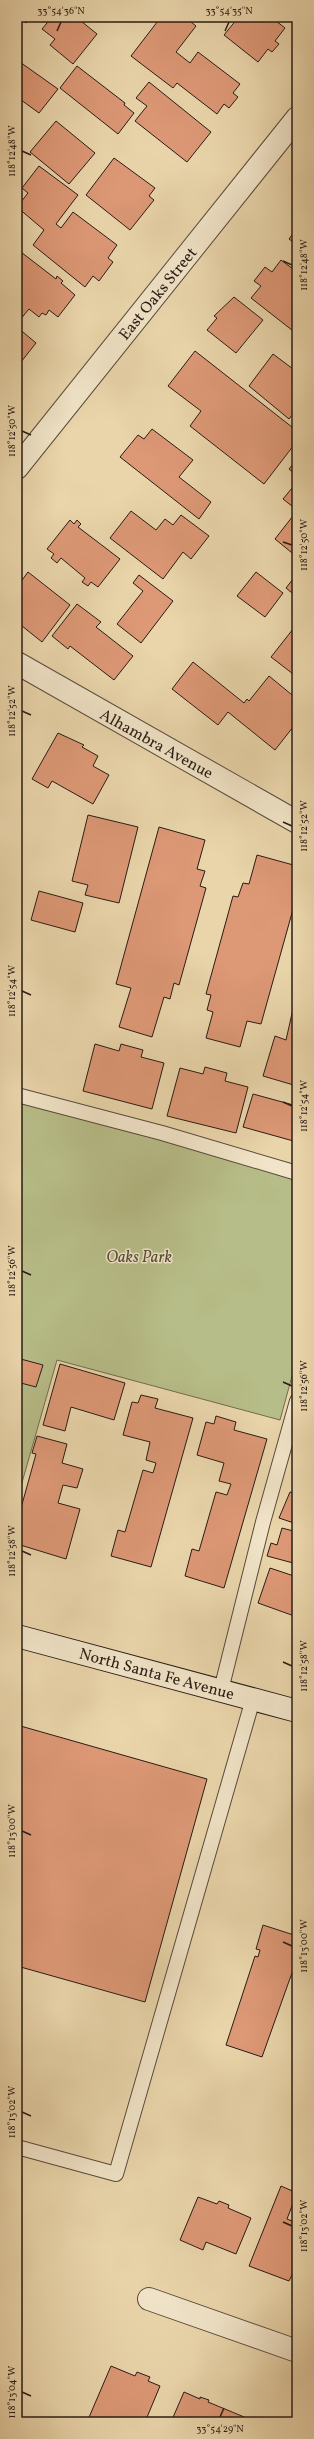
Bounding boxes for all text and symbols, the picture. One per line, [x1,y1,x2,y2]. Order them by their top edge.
text: 33°54'36"N [37,4,85,18]
text: 33°54'35"N [205,4,253,18]
text: 118°12'48"W [5,125,19,177]
text: 118°12'48"W [297,239,311,291]
street label: East Oaks Street [114,243,203,345]
text: 118°12'50"W [5,405,19,457]
text: 118°12'50"W [297,519,311,571]
text: 118°12'52"W [5,685,19,737]
street label: Alhambra Avenue [95,704,217,785]
text: 118°12'52"W [297,800,311,852]
text: 118°12'54"W [5,965,19,1017]
text: 118°12'54"W [297,1080,311,1132]
text: 118°12'56"W [5,1245,19,1297]
park label: Oaks Park [106,1247,172,1269]
text: 118°12'56"W [297,1360,311,1412]
text: 118°12'58"W [5,1525,19,1577]
text: 118°12'58"W [297,1640,311,1692]
street label: North Santa Fe Avenue [76,1644,237,1706]
text: 118°13'00"W [5,1804,19,1858]
text: 118°13'00"W [297,1919,311,1973]
text: 118°13'02"W [5,2086,19,2138]
text: 118°13'02"W [297,2200,311,2252]
text: 118°13'04"W [5,2366,19,2418]
text: 33°54'29"N [196,2422,244,2436]

